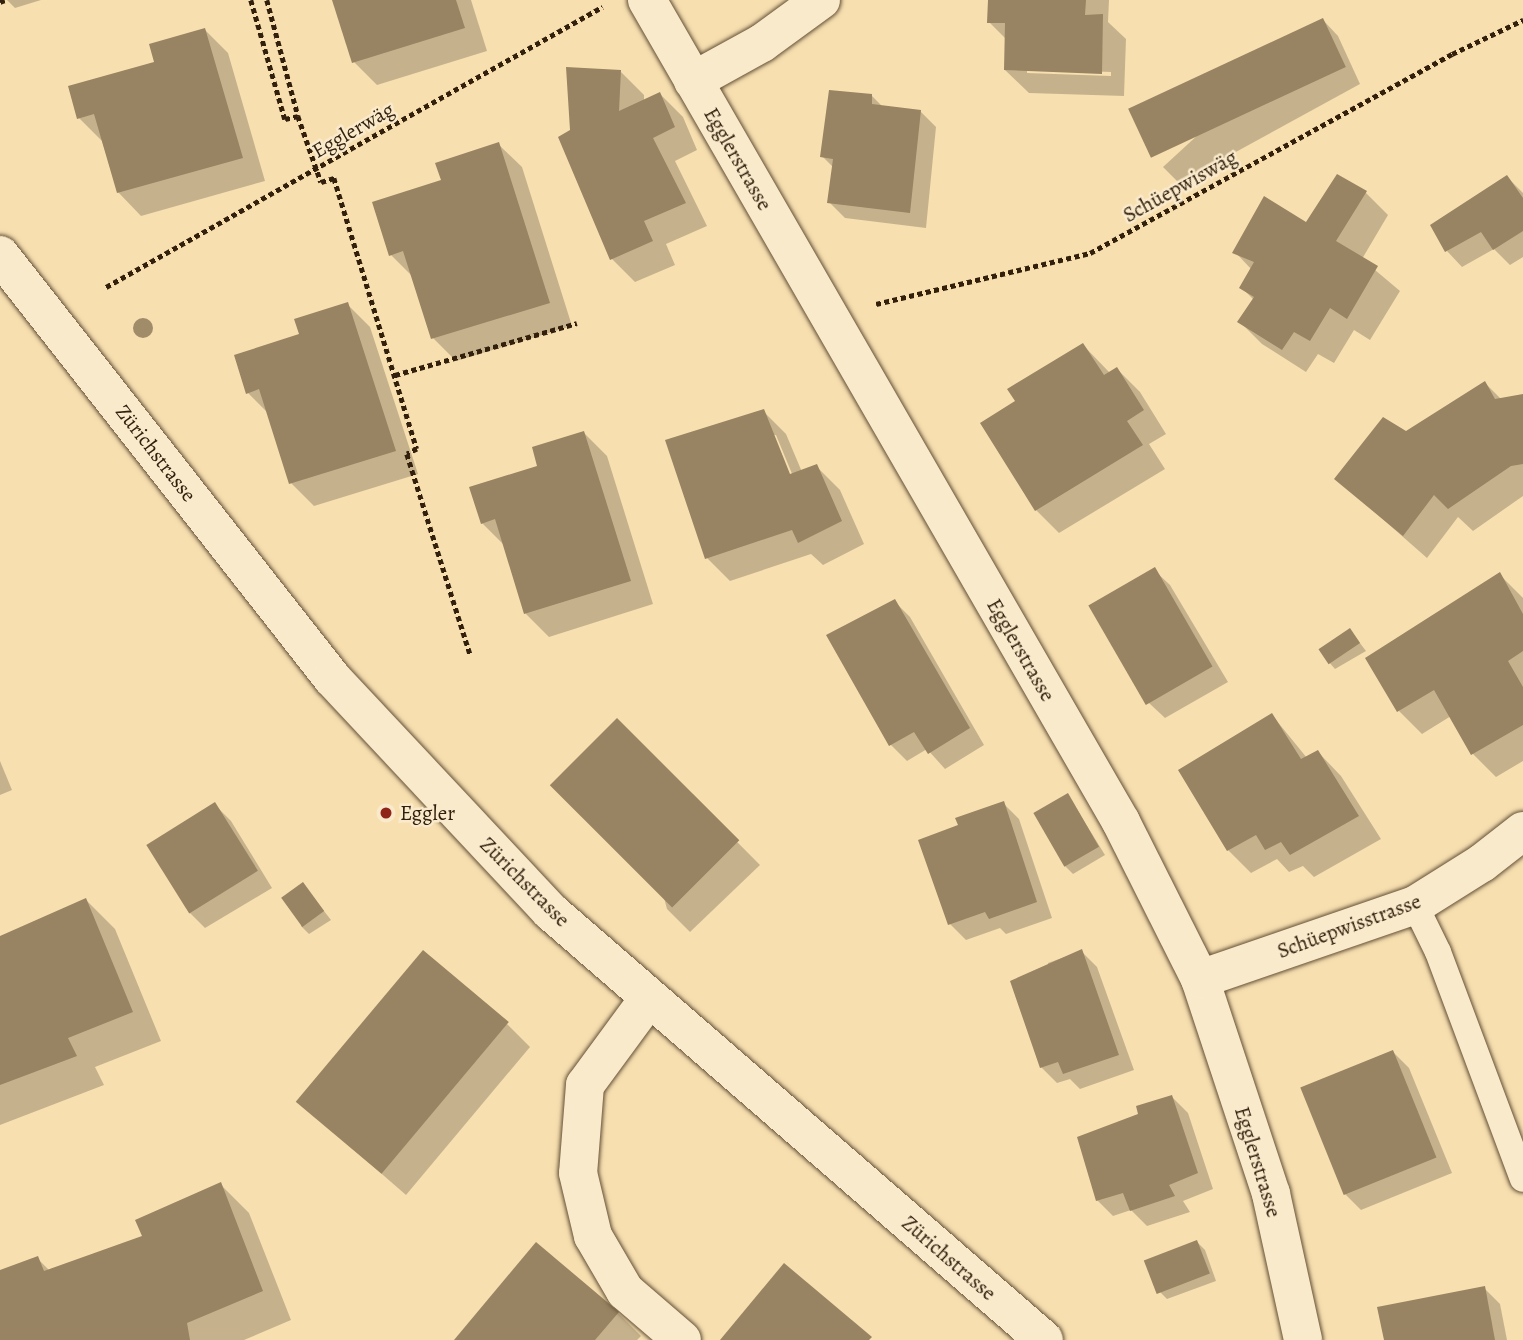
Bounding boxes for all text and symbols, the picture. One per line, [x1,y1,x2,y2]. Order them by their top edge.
street label: Egglerwäg [308,97,398,163]
street label: Egglerstrasse [698,103,778,215]
street label: Schüepwiswäg [1119,144,1241,228]
street label: Zürichstrasse [110,399,202,507]
street label: Egglerstrasse [981,594,1061,706]
place label: Eggler [400,800,455,826]
marker: Eggler [378,805,394,821]
street label: Zürichstrasse [475,832,575,932]
street label: Schüepwisstrasse [1274,888,1424,964]
street label: Egglerstrasse [1229,1104,1287,1220]
street label: Zürichstrasse [897,1210,1001,1306]

